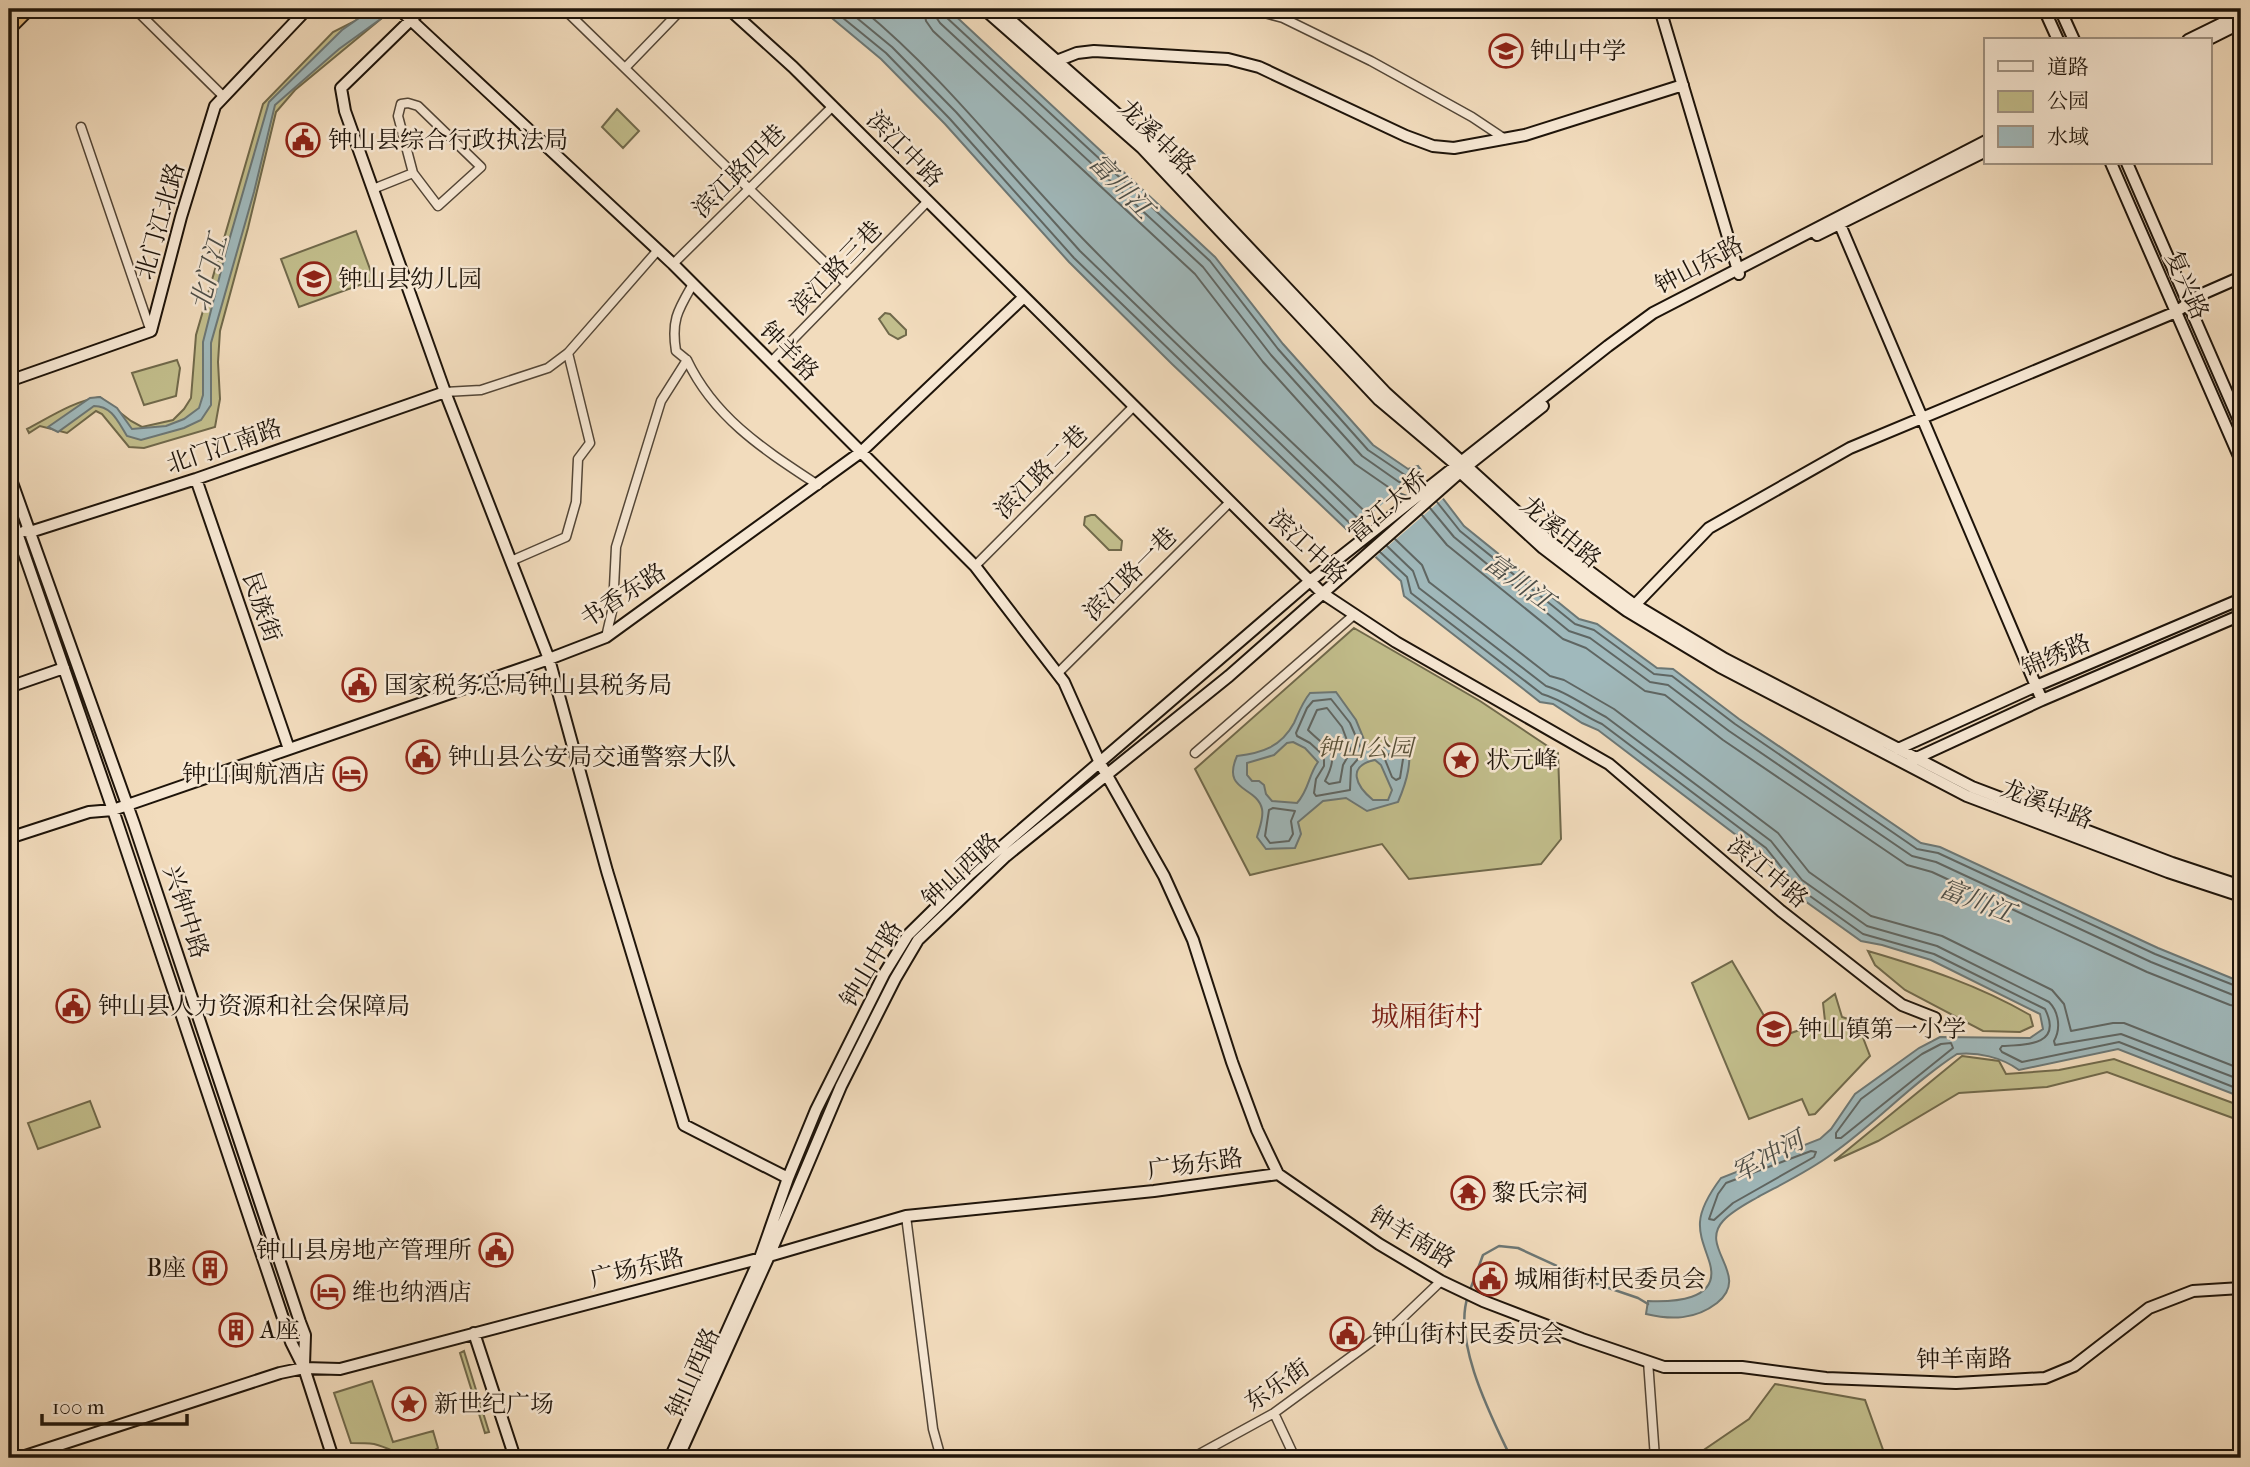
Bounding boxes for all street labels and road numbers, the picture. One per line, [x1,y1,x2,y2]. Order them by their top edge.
street label: 龙溪中路 [1113,94,1201,180]
street label: 滨江中路 [861,105,949,193]
street label: 滨江路四巷 [687,119,791,223]
street label: 北门江北路 [130,159,190,283]
street label: 滨江路三巷 [784,215,888,321]
street label: 钟山东路 [1650,230,1748,300]
street label: 复兴路 [2160,246,2214,324]
street label: 钟羊路 [754,316,824,386]
street label: 北门江南路 [163,413,285,479]
street label: 滨江路二巷 [989,420,1093,524]
street label: 富江大桥 [1343,464,1433,548]
street label: 龙溪中路 [1515,490,1607,574]
street label: 滨江中路 [1263,504,1353,590]
street label: 滨江路一巷 [1078,522,1182,626]
street label: 书香东路 [575,557,671,633]
street label: 民族街 [237,568,287,646]
street label: 锦绣路 [2017,628,2095,682]
street label: 龙溪中路 [1997,774,2097,834]
street label: 钟山西路 [916,827,1006,913]
street label: 滨江中路 [1722,830,1814,914]
street label: 兴钟中路 [158,862,214,962]
street label: 钟山中路 [834,916,908,1012]
street label: 广场东路 [1146,1143,1244,1185]
street label: 钟羊南路 [1364,1200,1460,1274]
street label: 广场东路 [587,1243,687,1293]
street label: 钟山西路 [661,1323,725,1423]
street label: 钟羊南路 [1916,1344,2012,1374]
street label: 东乐街 [1239,1353,1315,1417]

